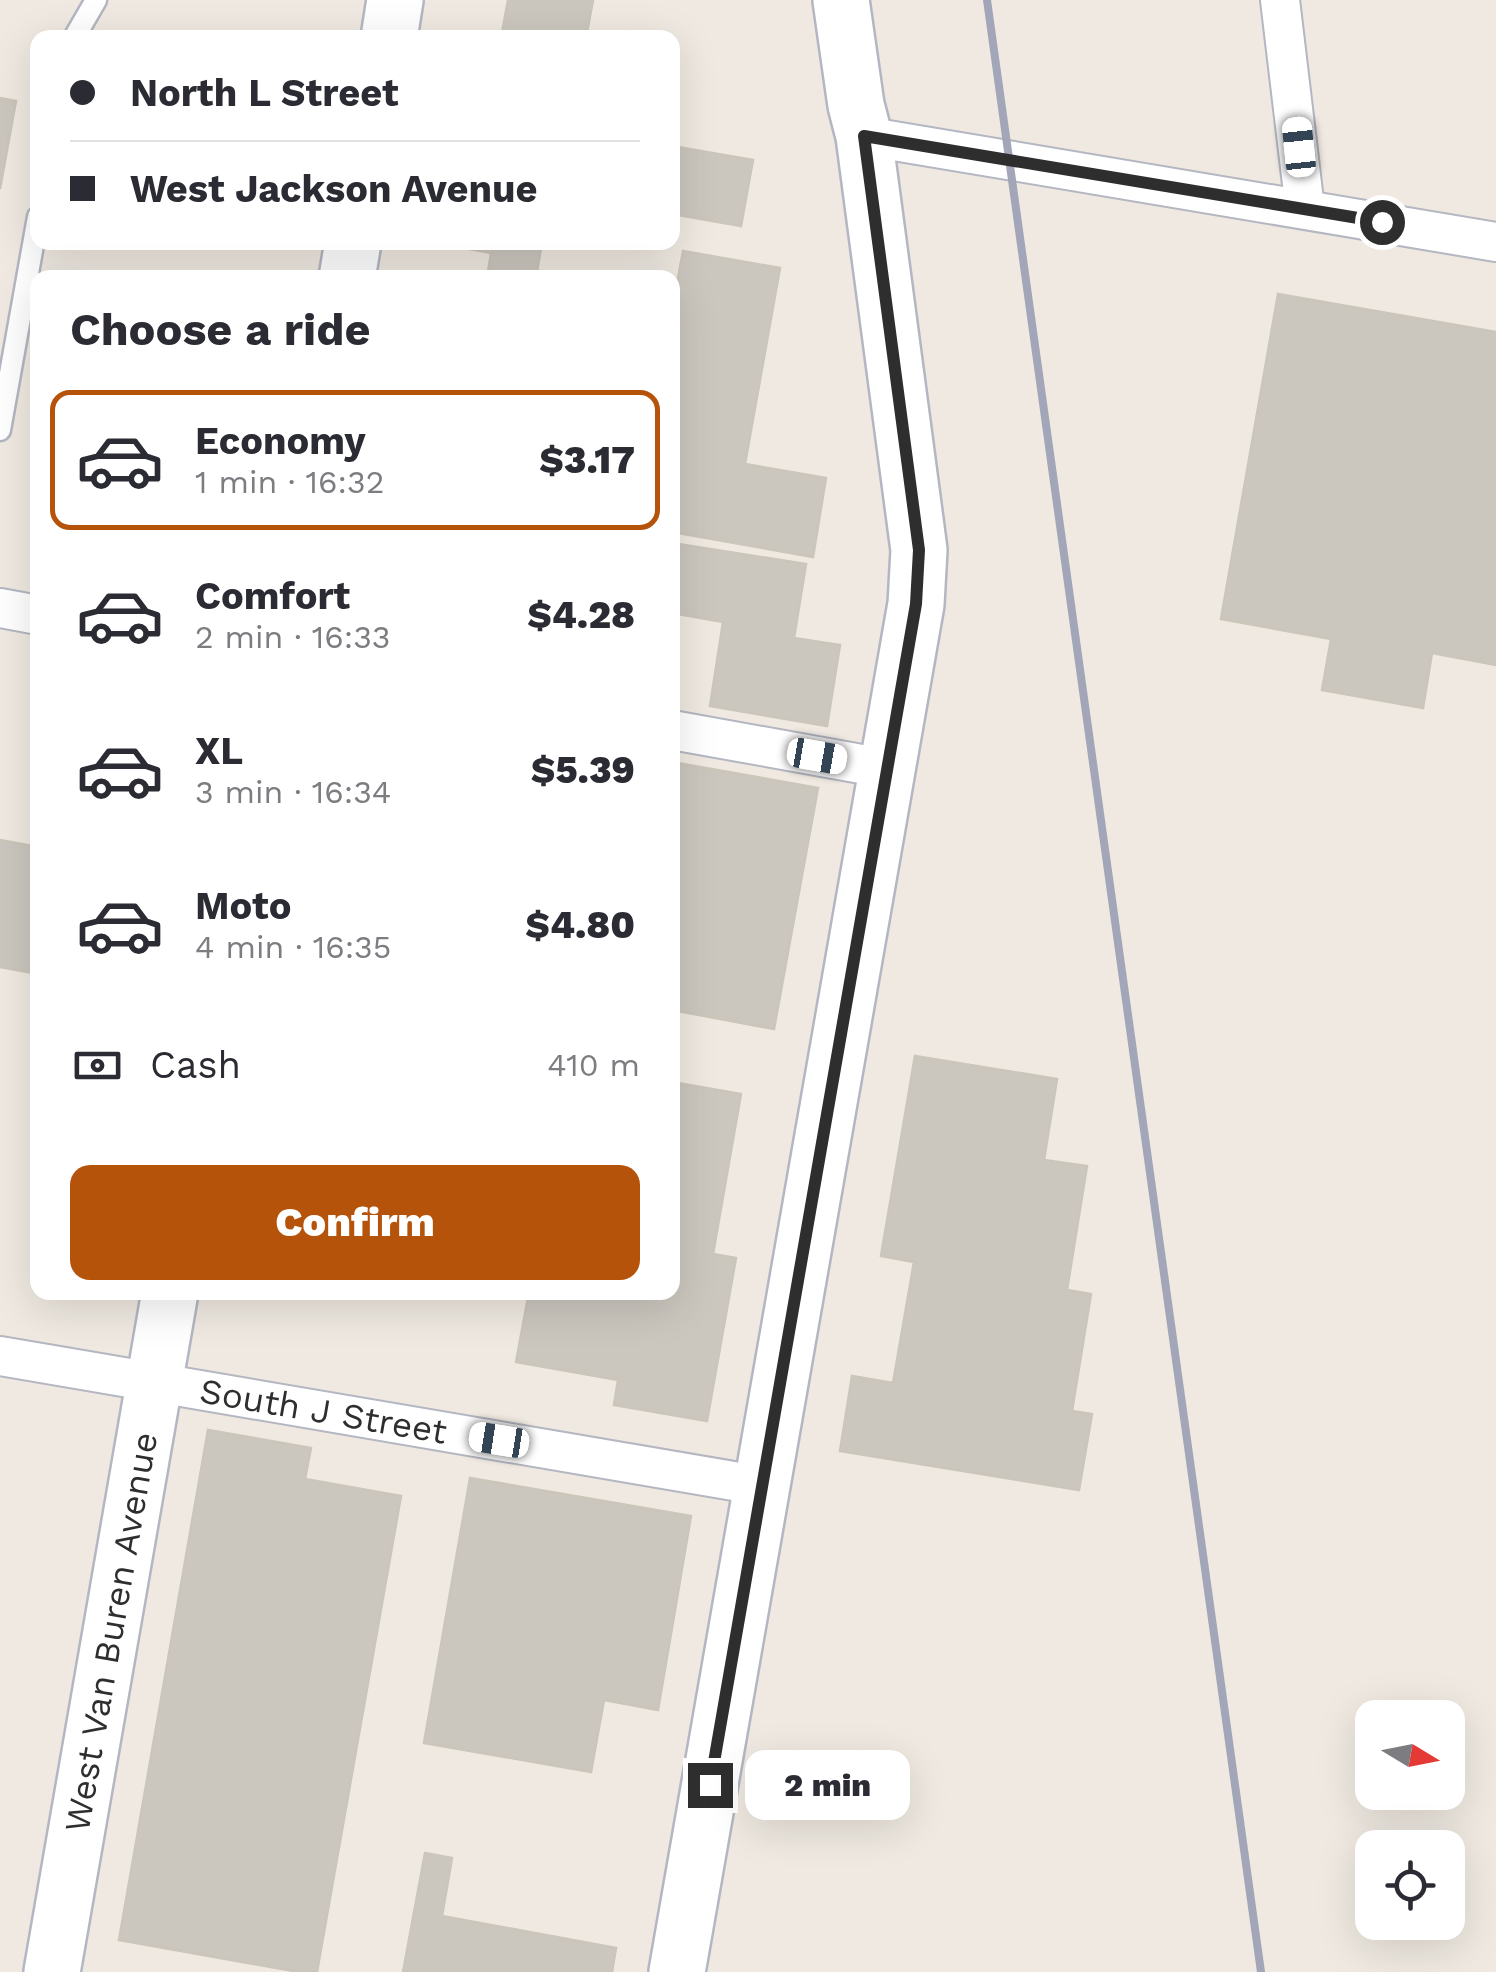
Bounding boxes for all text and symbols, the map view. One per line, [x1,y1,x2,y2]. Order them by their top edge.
text: North L Street [130,71,399,115]
car [1281,116,1317,178]
text: West Jackson Avenue [130,167,538,211]
route start [1360,200,1405,245]
text: Choose a ride [70,303,370,356]
icon: car [75,415,165,505]
text: Economy [195,419,366,463]
text: $3.17 [539,438,635,482]
text: 1 min · 16:32 [195,463,384,501]
icon: car [75,570,165,660]
text: Comfort [195,574,350,618]
text: $4.28 [527,593,635,637]
text: 2 min · 16:33 [195,618,391,656]
icon: car [75,725,165,815]
text: XL [195,729,243,773]
car [785,736,849,776]
text: $5.39 [531,748,635,792]
text: 3 min · 16:34 [195,773,391,811]
icon: car [75,880,165,970]
text: Moto [195,884,291,928]
text: $4.80 [525,903,635,947]
text: 4 min · 16:35 [195,928,391,966]
icon: cash [70,1038,125,1093]
text: Cash [150,1043,241,1087]
text: 410 m [547,1046,640,1084]
button: Confirm [70,1165,640,1280]
street label: South J Street [197,1369,450,1453]
car [467,1420,531,1460]
street label: West Van Buren Avenue [56,1429,166,1835]
north arrow [1355,1700,1465,1810]
map controls [1355,1700,1465,1940]
callout: 2 min [745,1750,910,1820]
route end [688,1763,733,1808]
text: 2 min [784,1766,871,1804]
button: locate [1355,1830,1465,1940]

